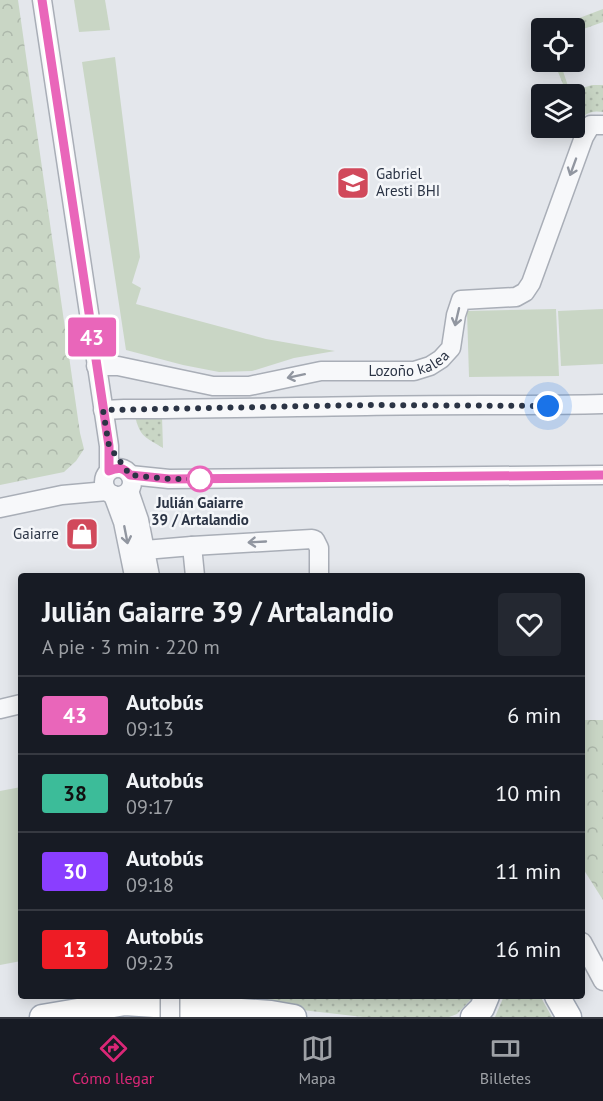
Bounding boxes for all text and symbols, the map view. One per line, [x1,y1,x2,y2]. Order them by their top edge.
map controls [531,18,585,138]
button: locate [531,18,585,72]
button: layers [531,84,585,138]
one-way arrow [566,157,577,176]
place label: Gabriel Aresti BHI [376,164,440,200]
school or university icon: Gabriel Aresti BHI [335,165,371,201]
one-way arrow [450,307,462,326]
line badge: 43 [65,318,119,356]
text: 43 [80,324,104,351]
street label: Lozoño kalea [369,346,453,380]
one-way arrow [287,371,307,382]
your location [533,391,563,421]
marker: Julián Gaiarre 39 / Artalandio [187,466,213,492]
place label: Julián Gaiarre 39 / Artalandio [151,493,249,529]
shop icon: Gaiarre [64,516,100,552]
place label: Gaiarre [13,524,59,543]
one-way arrow [121,524,132,544]
one-way arrow [248,536,268,547]
text: Julián Gaiarre 39 / Artalandio [42,593,394,630]
button: heart [498,593,561,656]
text: A pie · 3 min · 220 m [42,634,220,660]
text: Autobús [126,688,203,716]
text: 6 min [507,701,561,729]
text: 43 [63,702,87,729]
text: 09:13 [126,716,174,742]
text: Autobús [126,766,203,794]
text: 10 min [495,779,561,807]
text: 38 [63,780,87,807]
text: 09:17 [126,794,174,820]
text: Autobús [126,844,203,872]
text: 11 min [495,857,561,885]
text: 30 [63,858,87,885]
text: 09:18 [126,872,174,898]
text: Autobús [126,922,203,950]
text: 16 min [495,935,561,963]
text: 13 [63,936,87,963]
text: 09:23 [126,950,174,976]
tab: Cómo llegar [72,1032,154,1088]
tab: Mapa [298,1032,336,1088]
tab: Billetes [480,1032,531,1088]

